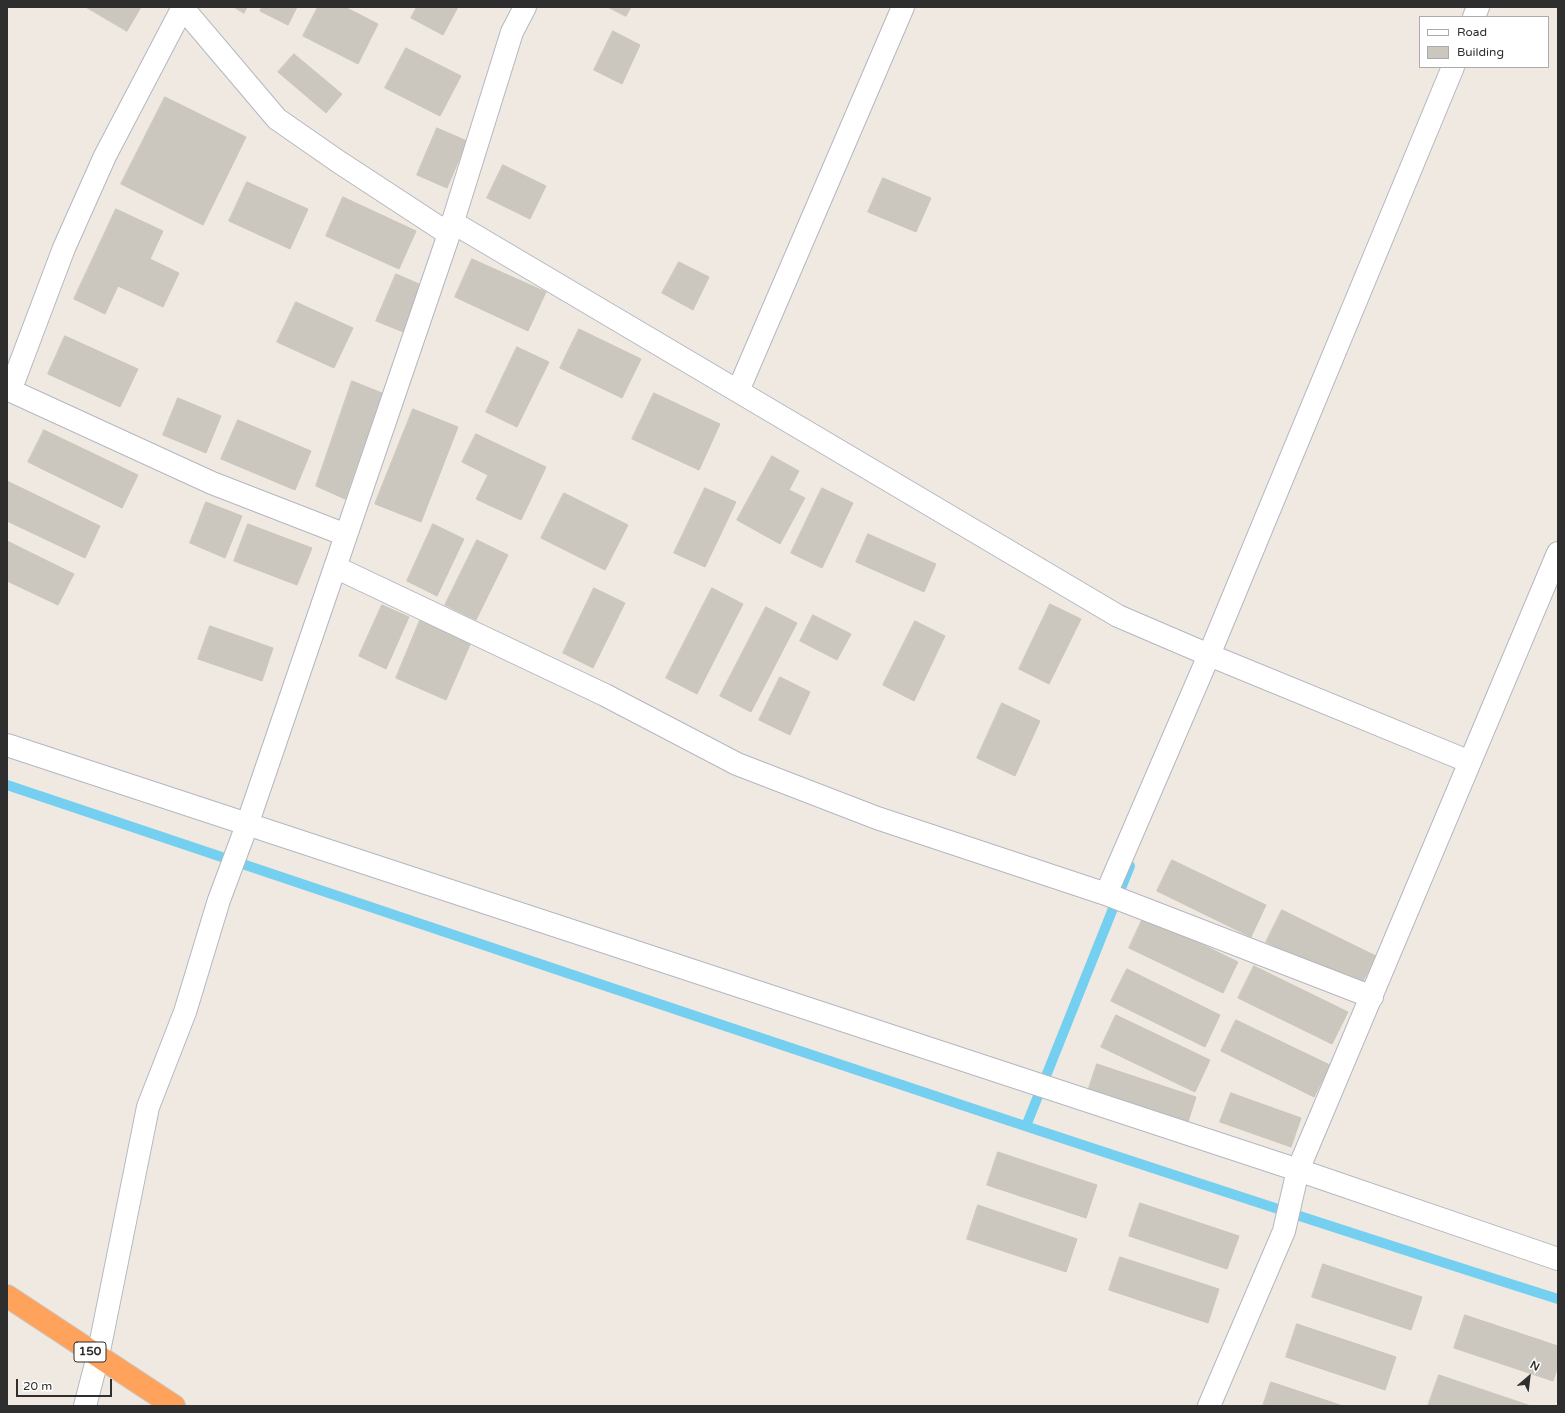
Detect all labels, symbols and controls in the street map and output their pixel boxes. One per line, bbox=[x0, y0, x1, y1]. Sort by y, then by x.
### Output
legend bbox=[1419, 16, 1549, 68]
text: Road bbox=[1457, 25, 1487, 39]
text: Building bbox=[1457, 45, 1504, 59]
road number: 150 bbox=[74, 1342, 106, 1362]
north arrow bbox=[1509, 1357, 1549, 1397]
text: N bbox=[1528, 1358, 1542, 1374]
scale bar bbox=[18, 1371, 114, 1397]
text: 20 m bbox=[23, 1379, 52, 1393]

